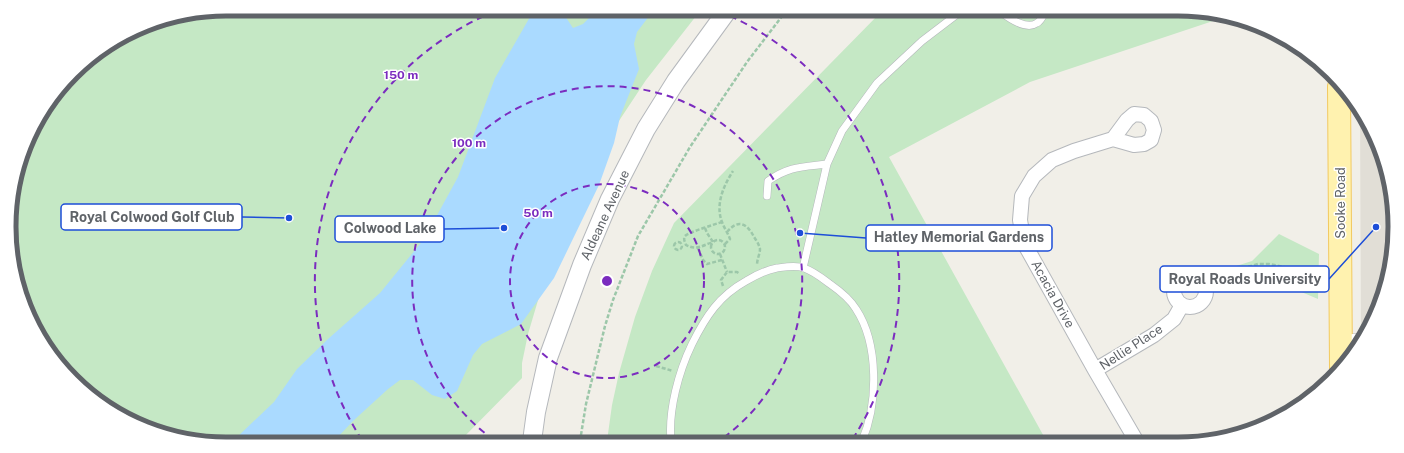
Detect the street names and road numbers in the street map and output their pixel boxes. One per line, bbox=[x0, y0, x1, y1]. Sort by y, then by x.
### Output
street label: Sooke Road bbox=[1333, 167, 1348, 239]
street label: Aldeane Avenue bbox=[578, 168, 632, 262]
street label: Acacia Drive bbox=[1028, 258, 1078, 330]
street label: Nellie Place bbox=[1097, 321, 1165, 373]

